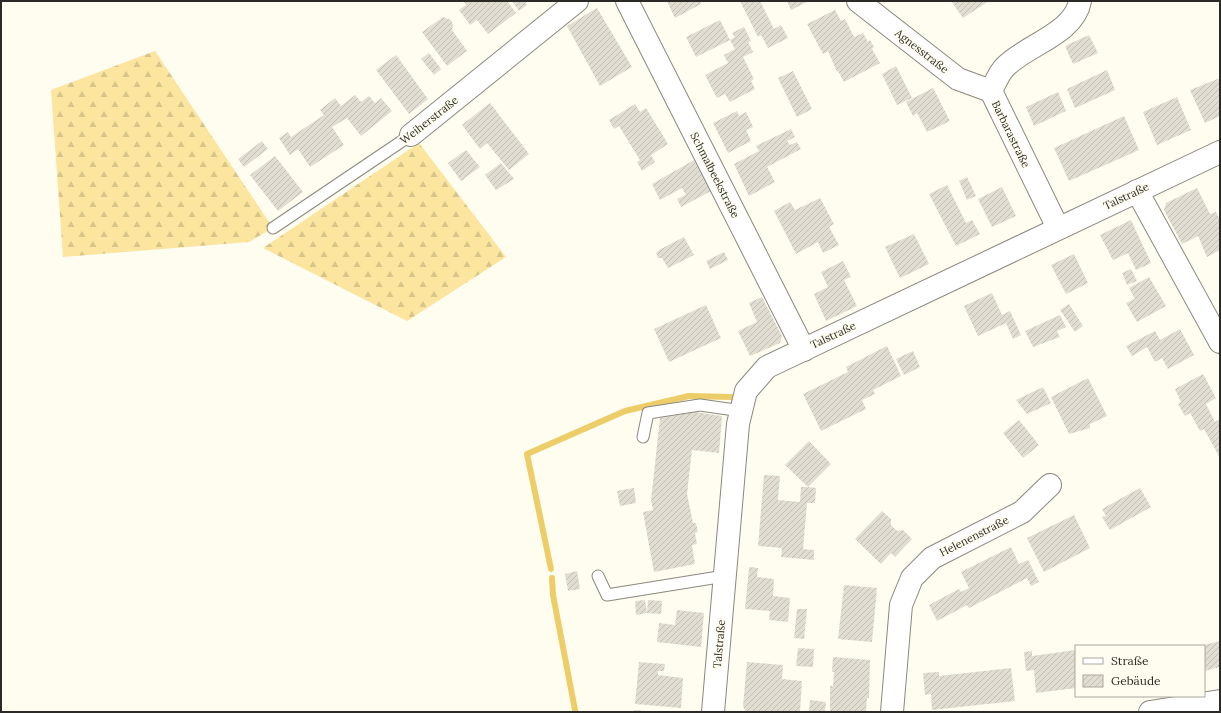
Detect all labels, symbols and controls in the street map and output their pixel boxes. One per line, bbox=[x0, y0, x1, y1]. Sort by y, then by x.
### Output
street label: Agnesstraße bbox=[892, 25, 951, 76]
street label: Weiherstraße bbox=[397, 93, 461, 147]
street label: Barbarastraße bbox=[989, 98, 1033, 170]
street label: Schmalbeekstraße bbox=[687, 130, 743, 220]
street label: Talstraße bbox=[1101, 179, 1151, 213]
street label: Talstraße bbox=[808, 318, 858, 352]
street label: Helenenstraße bbox=[937, 513, 1011, 559]
street label: Talstraße bbox=[710, 619, 728, 669]
legend bbox=[1075, 645, 1205, 697]
text: Straße bbox=[1111, 653, 1149, 668]
text: Gebäude bbox=[1111, 673, 1161, 688]

